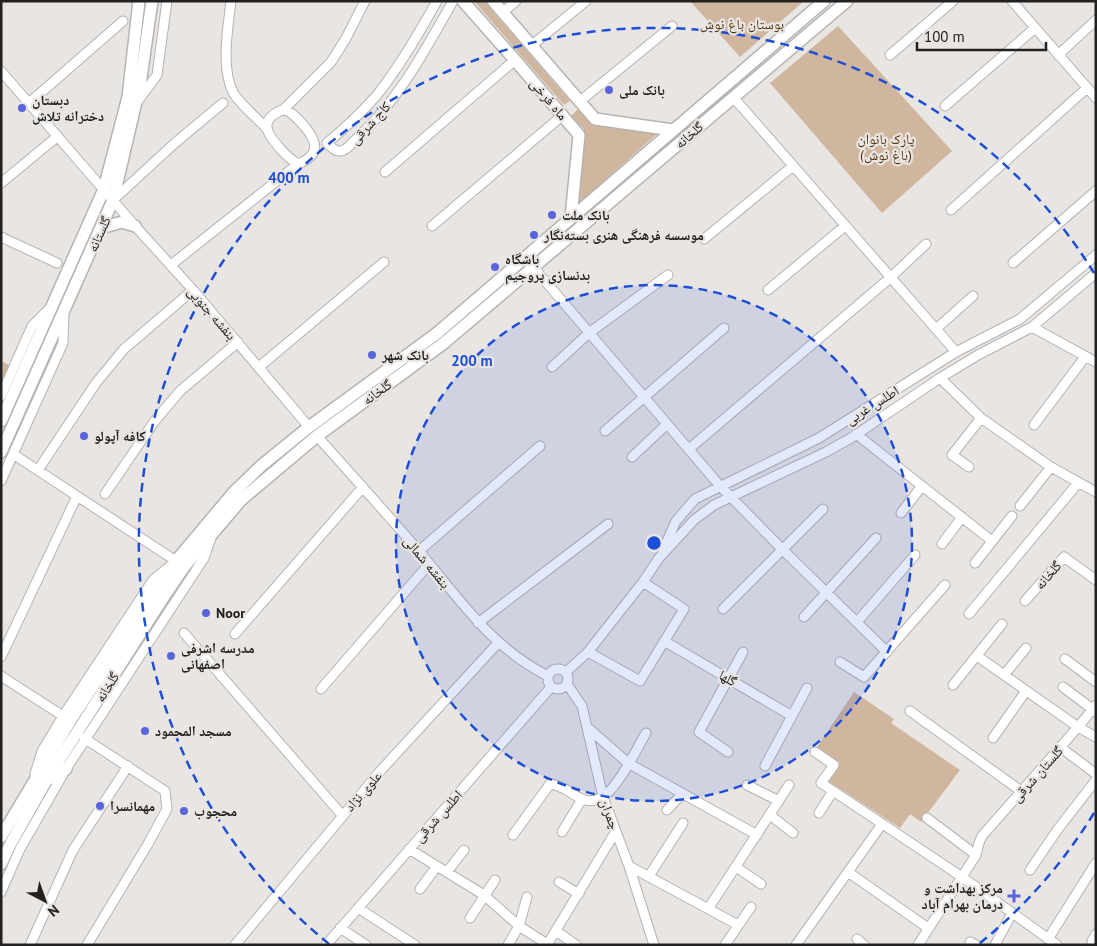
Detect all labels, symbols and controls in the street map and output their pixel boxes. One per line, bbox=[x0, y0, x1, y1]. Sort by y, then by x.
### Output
park label: بوستان باغ نوش bbox=[700, 15, 784, 34]
scale bar bbox=[917, 20, 1046, 52]
text: 100 m bbox=[924, 27, 965, 46]
street label: ماه فرخی bbox=[526, 74, 572, 124]
place label: بانک ملی bbox=[619, 81, 665, 99]
marker: بانک ملی bbox=[603, 84, 615, 96]
place label: دبستان دخترانه تلاش bbox=[32, 91, 104, 125]
street label: کاج شرقی bbox=[346, 98, 395, 149]
marker: دبستان دخترانه تلاش bbox=[16, 102, 28, 114]
street label: گلخانه bbox=[671, 117, 707, 152]
park label: پارک بانوان (باغ نوش) bbox=[858, 130, 915, 165]
text: 400 m bbox=[268, 168, 310, 187]
place label: بانک ملت bbox=[562, 206, 610, 224]
marker: بانک ملت bbox=[546, 209, 558, 221]
street label: گلستانه bbox=[83, 213, 115, 255]
place label: موسسه فرهنگی هنری بسته‌نگار bbox=[543, 226, 704, 244]
marker: موسسه فرهنگی هنری بسته‌نگار bbox=[528, 229, 540, 241]
place label: باشگاه بدنسازی پروجیم bbox=[505, 250, 590, 285]
marker: باشگاه بدنسازی پروجیم bbox=[489, 261, 501, 273]
street label: بنفشه جنوبی bbox=[184, 282, 240, 344]
place label: بانک شهر bbox=[381, 346, 429, 364]
marker: بانک شهر bbox=[366, 349, 378, 361]
text: 200 m bbox=[451, 351, 493, 370]
street label: گلخانه bbox=[359, 375, 395, 409]
street label: اطلس غربی bbox=[842, 381, 902, 429]
place label: کافه آپولو bbox=[94, 427, 146, 445]
marker: کافه آپولو bbox=[78, 430, 90, 442]
street label: بنفشه شمالی bbox=[400, 532, 455, 592]
centre of rings bbox=[645, 534, 663, 552]
street label: گلخانه bbox=[1031, 557, 1066, 593]
place label: Noor bbox=[216, 604, 245, 622]
marker: Noor bbox=[200, 607, 212, 619]
place label: مدرسه اشرفی اصفهانی bbox=[181, 639, 255, 673]
marker: مدرسه اشرفی اصفهانی bbox=[165, 650, 177, 662]
street label: گلها bbox=[716, 666, 741, 690]
street label: گلخانه bbox=[91, 668, 123, 705]
place label: مسجد المحمود bbox=[155, 722, 232, 740]
marker: مسجد المحمود bbox=[139, 725, 151, 737]
street label: گلستان شرقی bbox=[1007, 742, 1067, 806]
street label: علوی نژاد bbox=[340, 767, 386, 815]
street label: اطلس شرقی bbox=[410, 786, 466, 846]
street label: چمران bbox=[596, 796, 624, 832]
place label: مهمانسرا bbox=[110, 797, 155, 815]
marker: مهمانسرا bbox=[94, 800, 106, 812]
place label: محجوب bbox=[194, 802, 237, 820]
marker: محجوب bbox=[178, 805, 190, 817]
north arrow bbox=[20, 876, 70, 926]
place label: مرکز بهداشت و درمان بهرام آباد bbox=[922, 879, 1003, 914]
marker: مرکز بهداشت و درمان بهرام آباد bbox=[1007, 889, 1021, 903]
text: N bbox=[44, 901, 63, 921]

